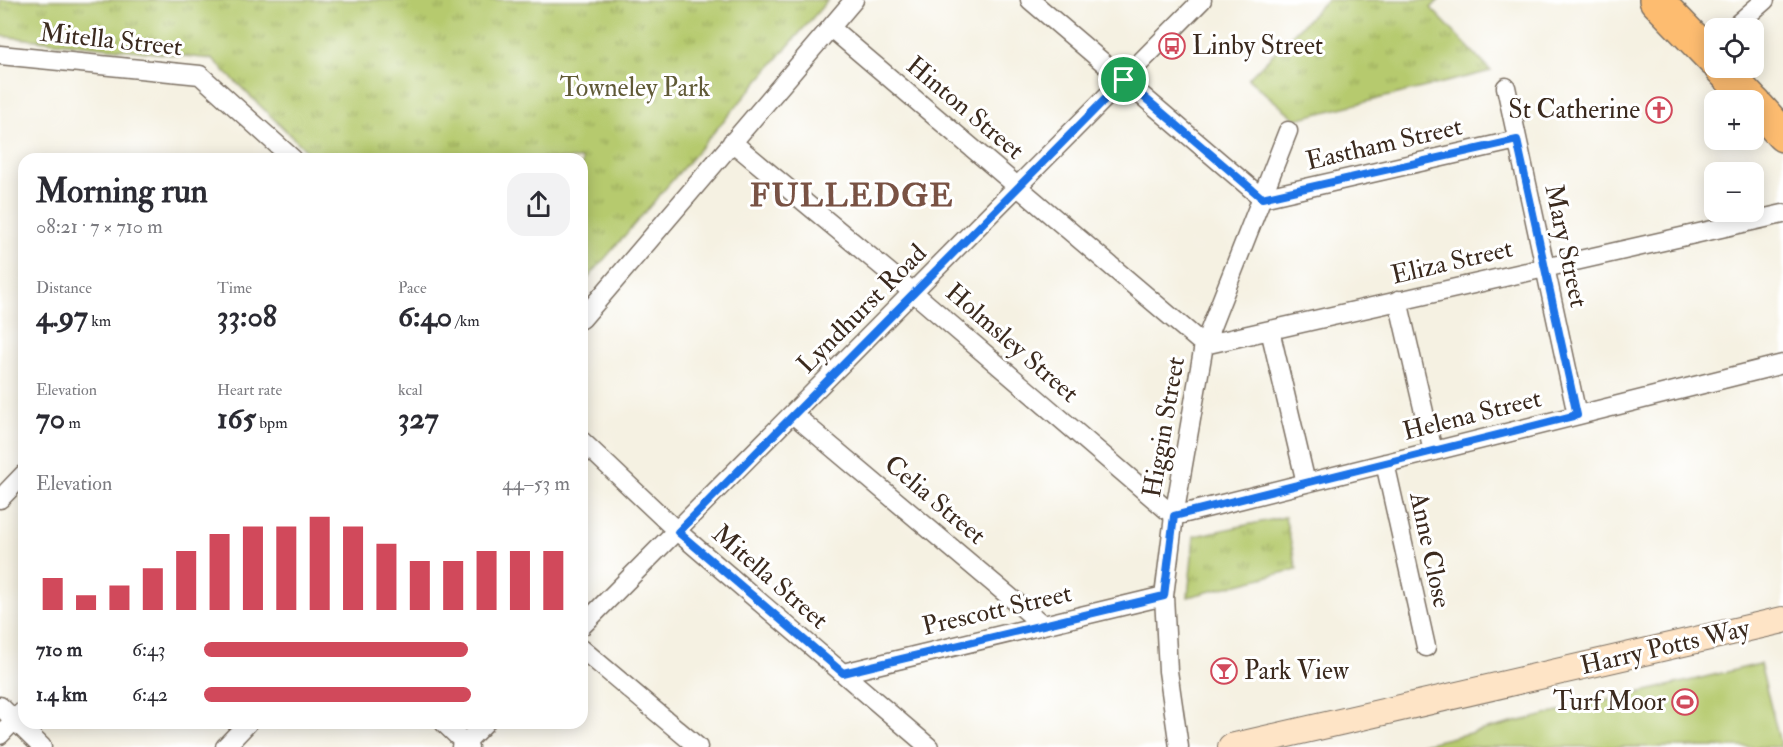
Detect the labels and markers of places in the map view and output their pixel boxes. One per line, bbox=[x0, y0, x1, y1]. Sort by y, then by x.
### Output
place label: Linby Street bbox=[1192, 30, 1323, 62]
bus stop icon: Linby Street bbox=[1157, 31, 1187, 61]
pin bbox=[1098, 54, 1149, 105]
place label: St Catherine bbox=[1508, 94, 1640, 126]
church icon: St Catherine bbox=[1644, 95, 1674, 125]
place label: Park View bbox=[1244, 655, 1350, 687]
bar icon: Park View bbox=[1209, 656, 1239, 686]
place label: Turf Moor bbox=[1553, 686, 1666, 718]
sports icon: Turf Moor bbox=[1670, 687, 1700, 717]

